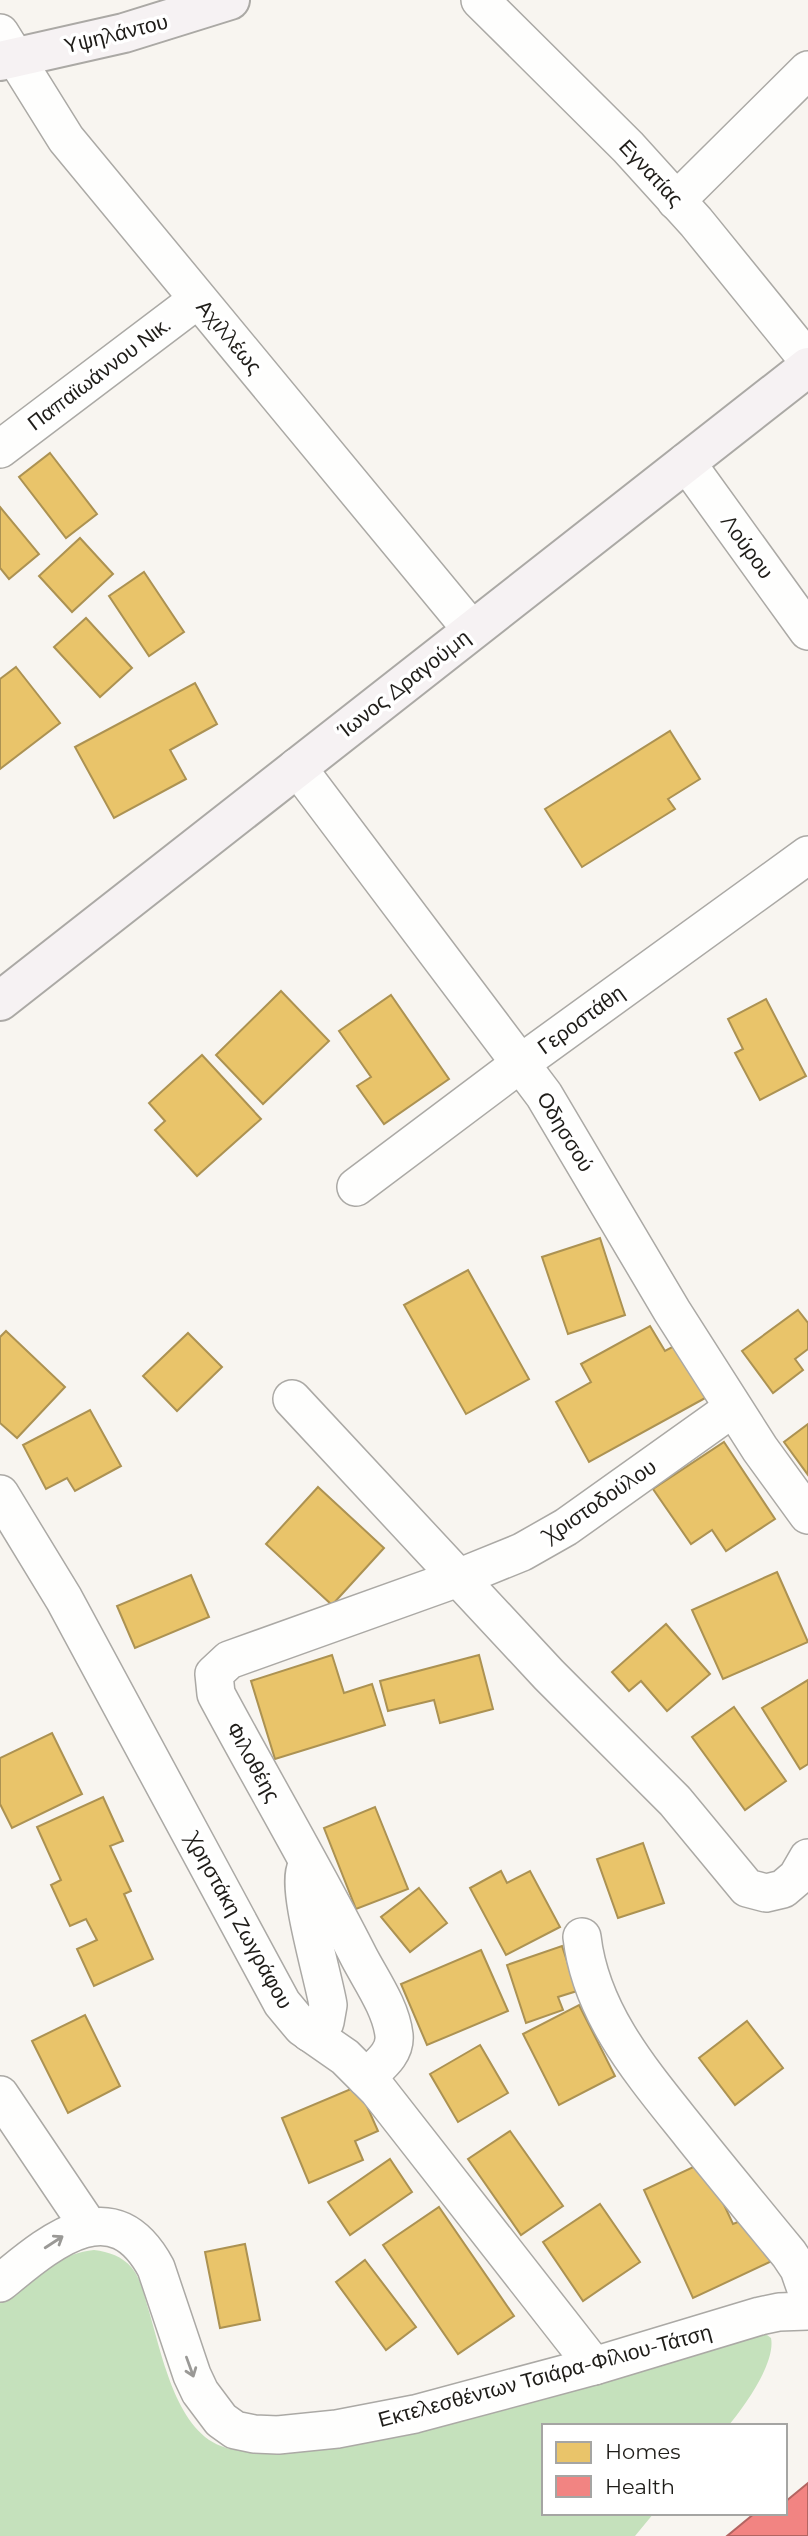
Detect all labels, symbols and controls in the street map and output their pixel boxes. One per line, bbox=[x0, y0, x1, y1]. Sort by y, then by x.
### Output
street label: Υψηλάντου bbox=[62, 9, 170, 58]
street label: Εγνατίας bbox=[614, 134, 689, 211]
street label: Αχιλλέως bbox=[191, 295, 267, 379]
street label: Παπαϊωάννου Νικ. bbox=[22, 312, 175, 435]
street label: Λούρου bbox=[716, 510, 779, 584]
street label: Ίωνος Δραγούμη bbox=[332, 624, 475, 744]
street label: Γεροστάθη bbox=[532, 980, 629, 1059]
street label: Οδησσού bbox=[532, 1087, 599, 1176]
street label: Χριστοδούλου bbox=[536, 1454, 661, 1549]
street label: Φιλοθέης bbox=[221, 1718, 286, 1806]
street label: Χρηστάκη Ζωγράφου bbox=[179, 1826, 298, 2013]
one-way arrow bbox=[44, 2234, 63, 2249]
street label: Εκτελεσθέντων Τσιάρα-Φίλιου-Τάτση bbox=[375, 2319, 714, 2432]
one-way arrow bbox=[185, 2356, 197, 2378]
legend bbox=[542, 2424, 787, 2515]
text: Homes bbox=[605, 2439, 680, 2464]
text: Health bbox=[605, 2474, 675, 2499]

